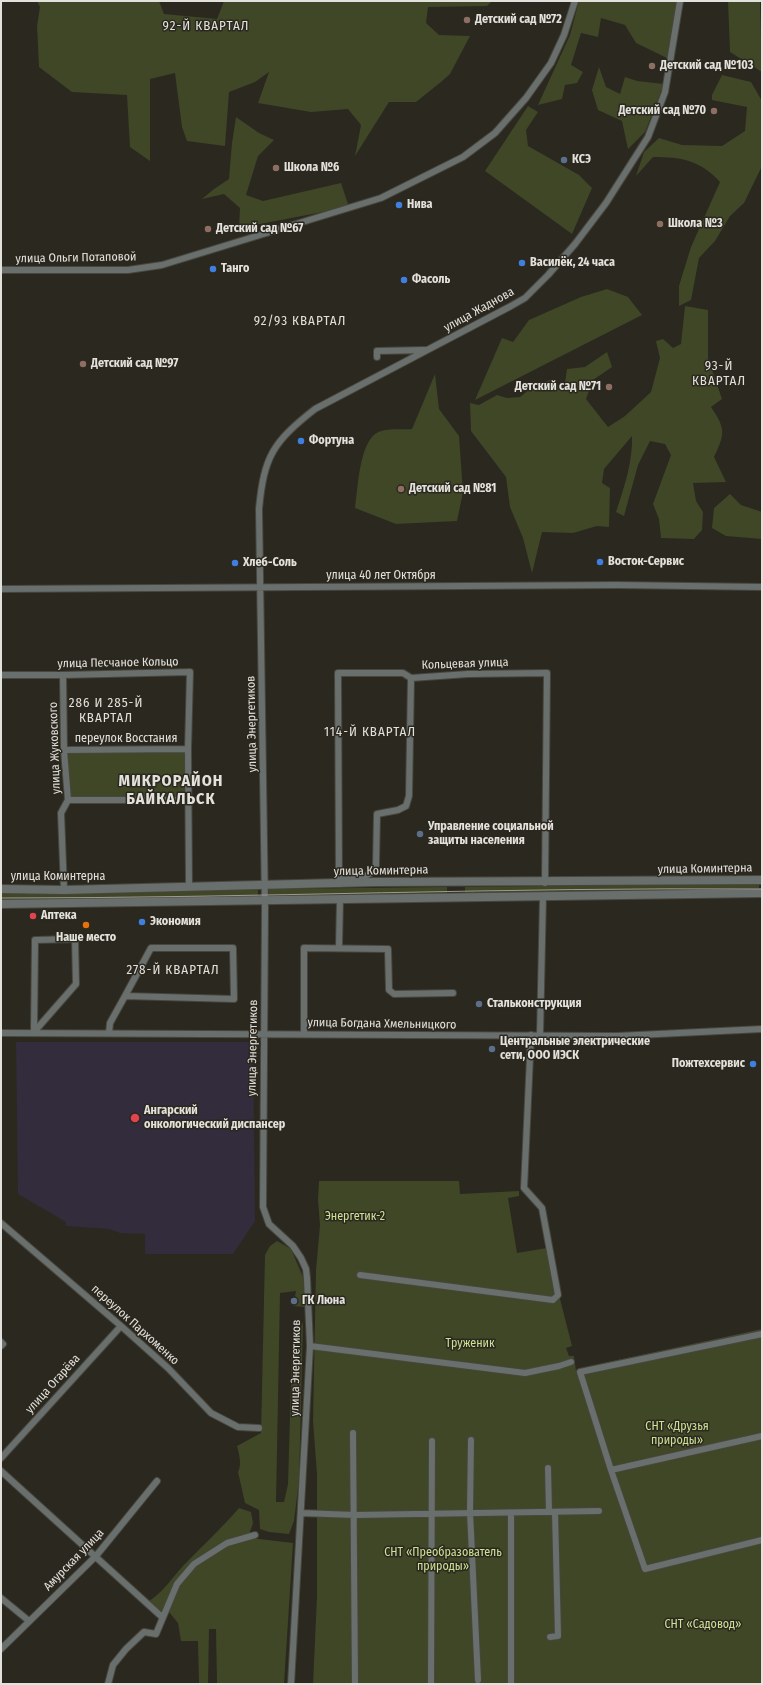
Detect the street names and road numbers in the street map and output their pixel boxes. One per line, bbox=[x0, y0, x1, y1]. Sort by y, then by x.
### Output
street label: улица Ольги Потаповой bbox=[15, 250, 137, 266]
street label: улица Жаднова bbox=[441, 285, 517, 335]
street label: улица 40 лет Октября bbox=[326, 569, 436, 583]
street label: улица Песчаное Кольцо bbox=[57, 655, 179, 671]
street label: Кольцевая улица bbox=[421, 655, 509, 673]
street label: улица Энергетиков bbox=[244, 676, 260, 772]
street label: улица Жуковского bbox=[46, 702, 64, 794]
street label: переулок Восстания bbox=[75, 732, 177, 746]
street label: улица Коминтерна bbox=[658, 861, 752, 877]
street label: улица Коминтерна bbox=[334, 863, 428, 879]
street label: улица Коминтерна bbox=[11, 870, 105, 884]
street label: улица Энергетиков bbox=[245, 1000, 261, 1096]
street label: улица Богдана Хмельницкого bbox=[307, 1016, 457, 1032]
street label: переулок Пархоменко bbox=[88, 1282, 182, 1368]
street label: улица Энергетиков bbox=[288, 1320, 304, 1416]
street label: улица Огарёва bbox=[23, 1351, 83, 1417]
street label: Амурская улица bbox=[41, 1526, 107, 1594]

